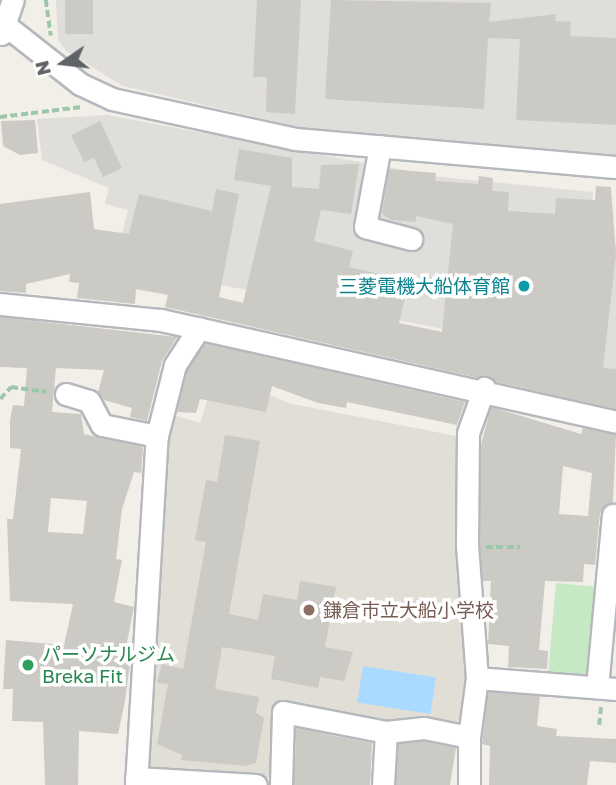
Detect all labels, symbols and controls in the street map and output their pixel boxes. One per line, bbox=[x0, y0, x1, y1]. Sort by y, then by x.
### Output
north arrow bbox=[28, 28, 98, 98]
text: N bbox=[29, 58, 55, 78]
place label: 三菱電機大船体育館 bbox=[339, 275, 510, 297]
marker: 三菱電機大船体育館 bbox=[516, 278, 532, 294]
place label: 鎌倉市立大船小学校 bbox=[323, 599, 494, 621]
marker: 鎌倉市立大船小学校 bbox=[301, 602, 317, 618]
place label: パーソナルジム Breka Fit bbox=[42, 643, 175, 687]
marker: パーソナルジム Breka Fit bbox=[20, 657, 36, 673]

